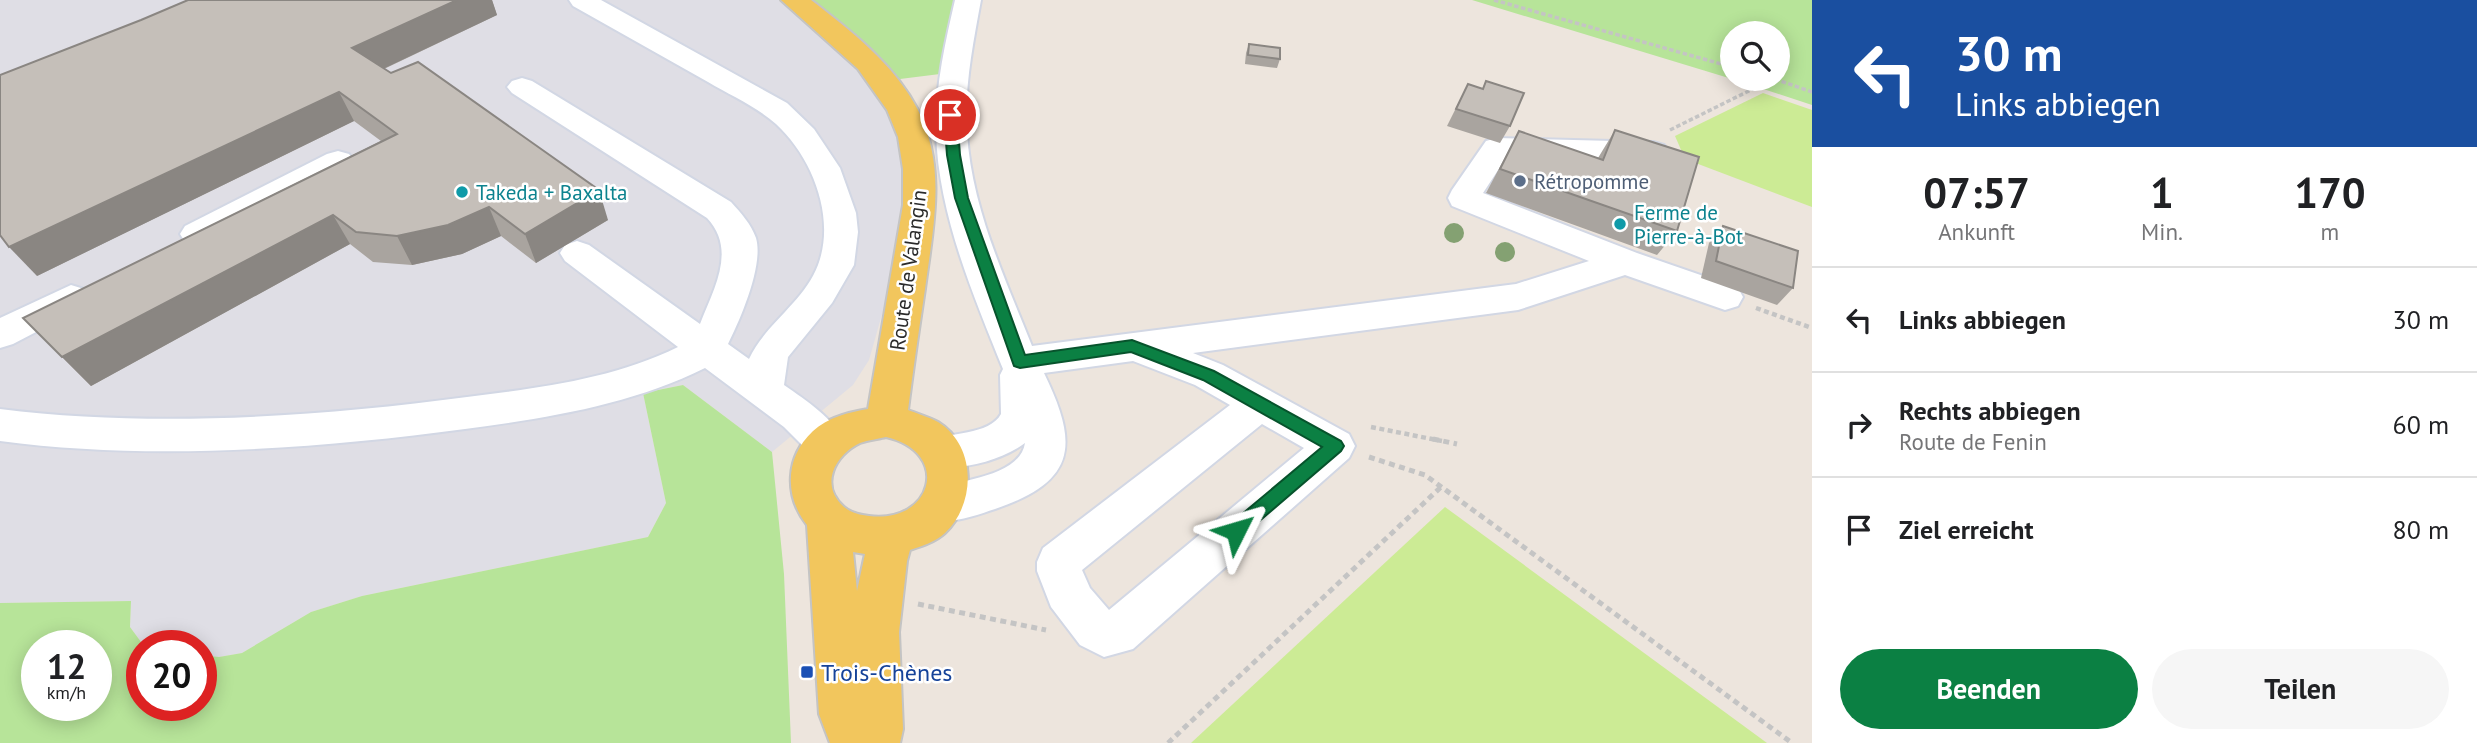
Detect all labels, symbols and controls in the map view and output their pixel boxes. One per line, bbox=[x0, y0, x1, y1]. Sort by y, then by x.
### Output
map controls bbox=[1720, 21, 1790, 91]
button: search bbox=[1720, 21, 1790, 91]
text: 30 m bbox=[1955, 21, 2062, 85]
icon: left bbox=[1840, 28, 1931, 119]
text: Links abbiegen bbox=[1955, 83, 2161, 125]
pin bbox=[920, 85, 980, 145]
icon: arrive bbox=[931, 96, 969, 134]
text: 07:57 bbox=[1923, 165, 2030, 220]
text: 1 bbox=[2150, 165, 2174, 220]
text: 170 bbox=[2294, 165, 2366, 220]
place label: Rétropomme bbox=[1534, 168, 1649, 195]
marker: Rétropomme bbox=[1512, 173, 1528, 189]
place label: Takeda + Baxalta bbox=[476, 179, 627, 206]
marker: Takeda + Baxalta bbox=[454, 184, 470, 200]
street label: Route de Valangin bbox=[883, 188, 933, 352]
place label: Ferme de Pierre-à-Bot bbox=[1634, 199, 1743, 250]
marker: Ferme de Pierre-à-Bot bbox=[1612, 216, 1628, 232]
text: Ankunft bbox=[1938, 217, 2015, 246]
text: Min. bbox=[2141, 217, 2183, 246]
text: m bbox=[2321, 217, 2339, 246]
icon: left bbox=[1840, 301, 1878, 339]
text: Links abbiegen bbox=[1899, 303, 2066, 336]
text: 30 m bbox=[2393, 303, 2449, 336]
text: Rechts abbiegen bbox=[1899, 394, 2081, 427]
icon: right bbox=[1840, 406, 1878, 444]
text: 60 m bbox=[2393, 408, 2449, 441]
text: Route de Fenin bbox=[1899, 427, 2047, 456]
position arrow bbox=[1199, 494, 1273, 568]
icon: arrive bbox=[1840, 511, 1878, 549]
text: Ziel erreicht bbox=[1899, 513, 2034, 546]
text: 80 m bbox=[2393, 513, 2449, 546]
speed limit sign: 20 bbox=[126, 630, 217, 721]
text: 12 bbox=[47, 643, 86, 689]
button: Beenden bbox=[1840, 649, 2138, 729]
button: Teilen bbox=[2152, 649, 2449, 729]
place label: Trois-Chènes bbox=[821, 657, 952, 688]
marker: Trois-Chènes bbox=[799, 664, 815, 680]
text: km/h bbox=[47, 681, 86, 704]

